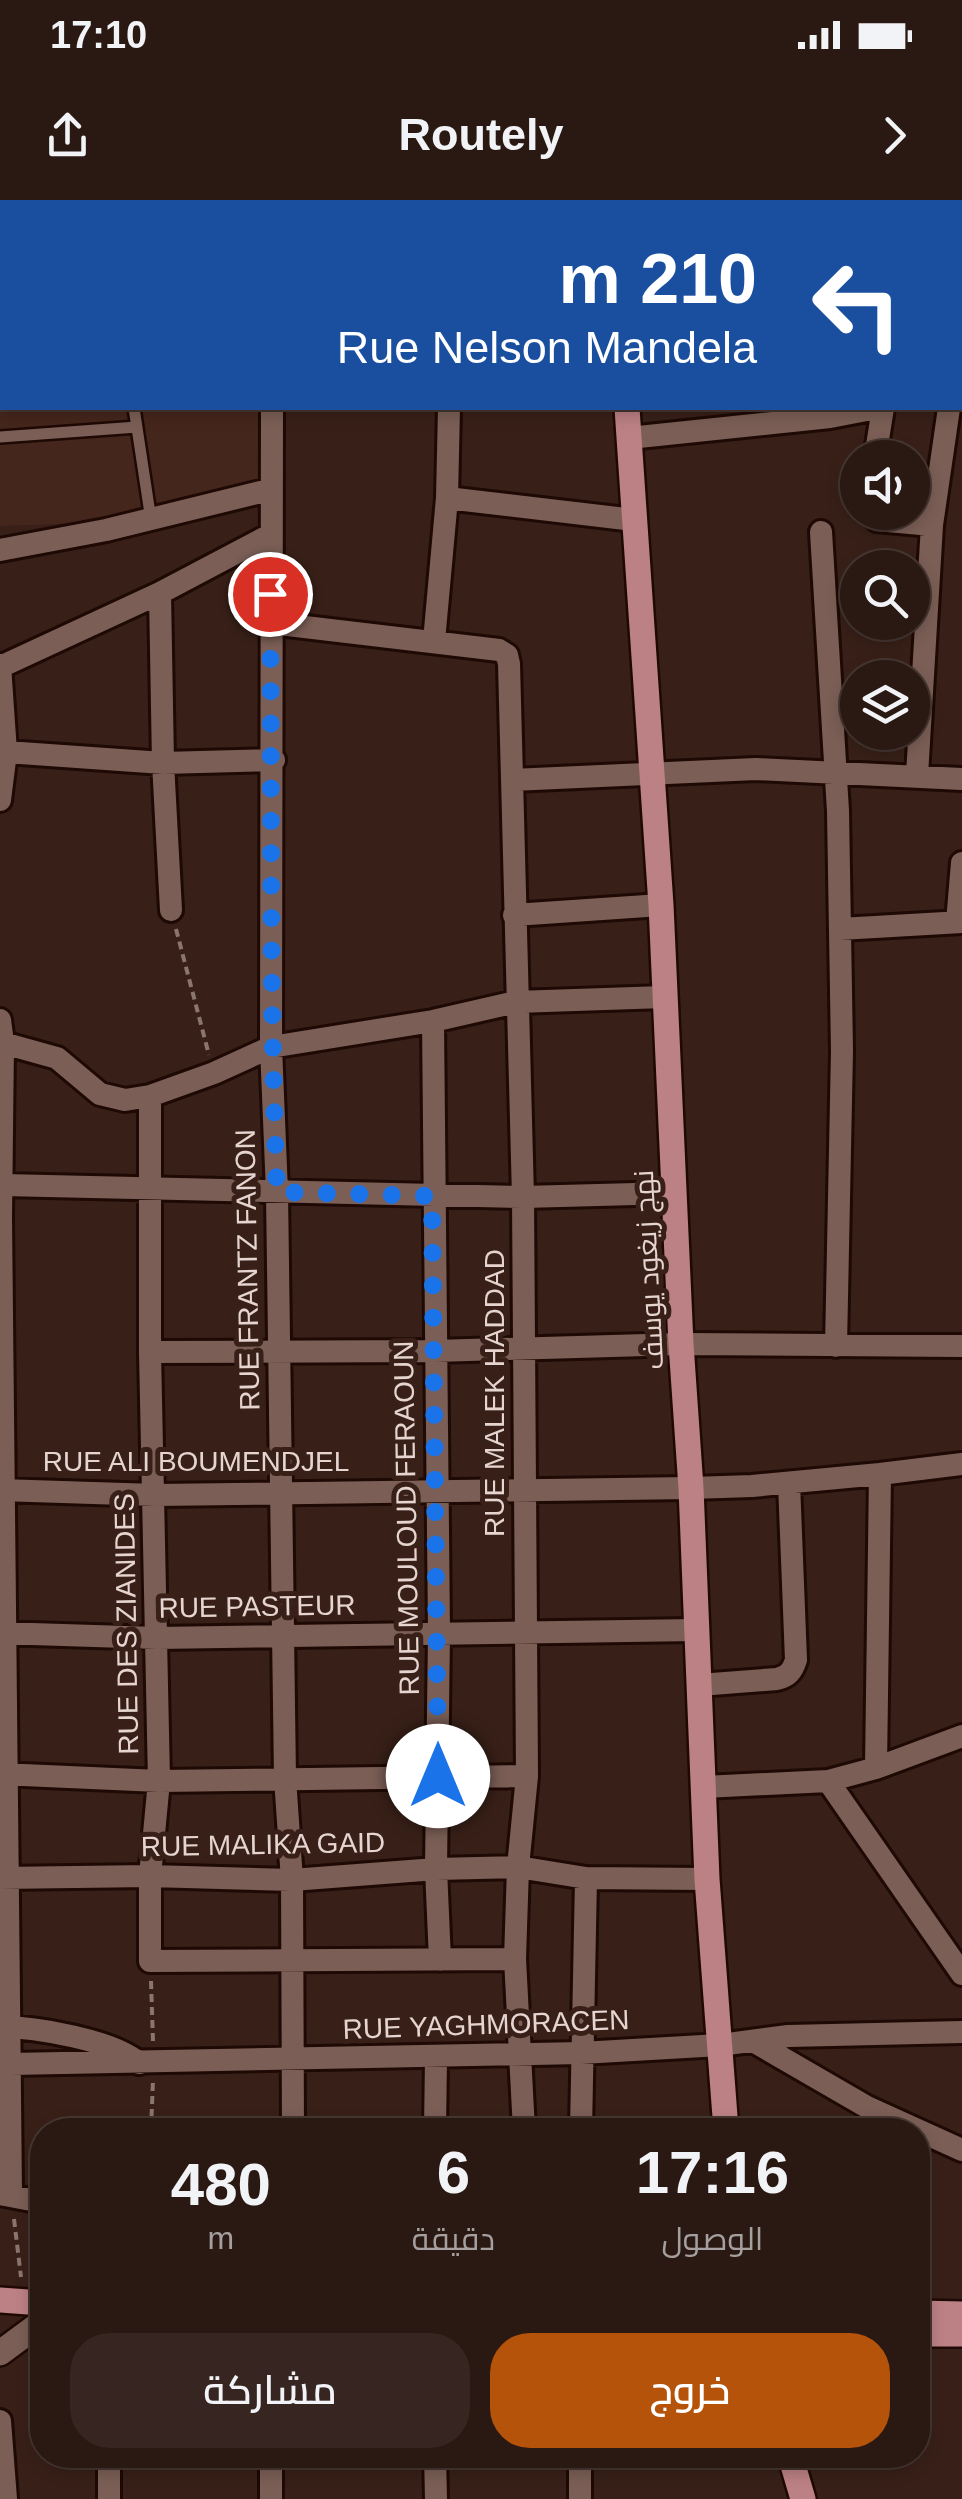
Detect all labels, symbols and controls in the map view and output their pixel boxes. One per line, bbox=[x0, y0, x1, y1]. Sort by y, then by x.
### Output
text: 17:10 bbox=[50, 14, 147, 56]
icon: share bbox=[40, 108, 95, 163]
icon: forward bbox=[867, 108, 922, 163]
text: Routely bbox=[399, 109, 564, 160]
text: 210 m bbox=[559, 240, 757, 318]
icon: left bbox=[792, 240, 922, 370]
text: Rue Nelson Mandela bbox=[337, 322, 757, 373]
map controls bbox=[840, 440, 930, 750]
button: sound bbox=[840, 440, 930, 530]
button: search bbox=[840, 550, 930, 640]
pin bbox=[228, 552, 313, 637]
icon: arrive bbox=[243, 567, 298, 622]
button: layers bbox=[840, 660, 930, 750]
street label: RUE FRANTZ FANON bbox=[230, 1129, 265, 1411]
street label: نهج زيغود يوسف bbox=[628, 1169, 672, 1371]
street label: RUE MALEK HADDAD bbox=[479, 1249, 510, 1537]
street label: RUE MOULOUD FERAOUN bbox=[388, 1340, 425, 1696]
street label: RUE ALI BOUMENDJEL bbox=[43, 1446, 349, 1477]
street label: RUE DES ZIANIDES bbox=[109, 1493, 144, 1755]
street label: RUE PASTEUR bbox=[158, 1589, 356, 1624]
position arrow bbox=[386, 1724, 490, 1828]
street label: RUE MALIKA GAID bbox=[141, 1827, 385, 1862]
street label: RUE YAGHMORACEN bbox=[342, 2004, 630, 2045]
text: 6 bbox=[437, 2139, 470, 2206]
text: 17:16 bbox=[636, 2139, 789, 2206]
text: 480 bbox=[171, 2151, 271, 2218]
text: m bbox=[208, 2220, 234, 2256]
text: دقيقة bbox=[412, 2221, 495, 2257]
text: الوصول bbox=[661, 2221, 763, 2257]
button: مشاركة bbox=[70, 2333, 470, 2448]
button: خروج bbox=[490, 2333, 890, 2448]

